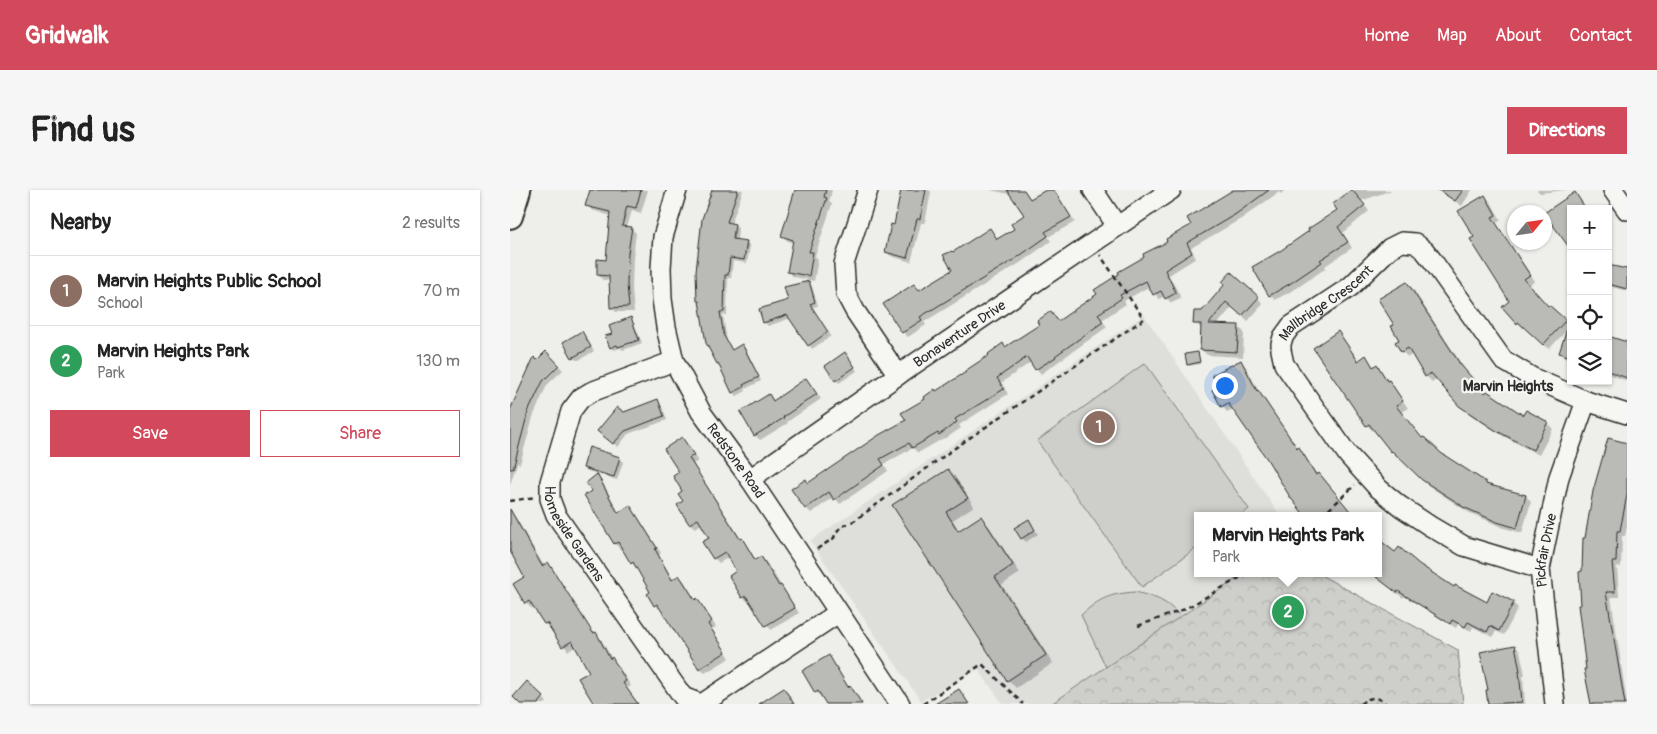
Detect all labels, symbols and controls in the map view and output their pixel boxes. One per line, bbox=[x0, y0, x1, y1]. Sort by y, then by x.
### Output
text: Gridwalk bbox=[25, 21, 109, 50]
text: Home bbox=[1364, 24, 1409, 47]
text: Map bbox=[1437, 24, 1467, 47]
text: About bbox=[1495, 24, 1541, 47]
text: Contact bbox=[1569, 24, 1632, 47]
button: Directions bbox=[1507, 107, 1627, 154]
text: Find us bbox=[30, 108, 135, 152]
north arrow bbox=[1507, 205, 1552, 250]
map controls bbox=[1567, 205, 1612, 385]
button: + bbox=[1567, 205, 1612, 250]
text: Nearby bbox=[50, 209, 111, 236]
text: 2 results bbox=[402, 213, 460, 233]
button: − bbox=[1567, 250, 1612, 295]
street label: Mallbridge Crescent bbox=[1275, 261, 1377, 344]
text: Marvin Heights Public School bbox=[97, 269, 322, 293]
text: 1 bbox=[63, 281, 69, 301]
text: 70 m bbox=[423, 281, 460, 301]
text: School bbox=[97, 293, 143, 313]
button: locate bbox=[1567, 295, 1612, 340]
street label: Bonaventure Drive bbox=[910, 296, 1009, 371]
text: Marvin Heights Park bbox=[97, 339, 249, 363]
button: layers bbox=[1567, 340, 1612, 385]
text: 2 bbox=[62, 351, 70, 371]
text: 130 m bbox=[416, 351, 460, 371]
text: Park bbox=[97, 363, 125, 383]
your location bbox=[1212, 373, 1238, 399]
district label: Marvin Heights bbox=[1463, 377, 1554, 396]
pin: 1 bbox=[1083, 408, 1115, 446]
button: Save bbox=[50, 410, 250, 457]
button: Share bbox=[260, 410, 460, 457]
street label: Redstone Road bbox=[704, 420, 769, 501]
street label: Homeside Gardens bbox=[542, 486, 608, 585]
popup bbox=[1194, 512, 1382, 577]
street label: Pickfair Drive bbox=[1531, 512, 1560, 588]
text: Marvin Heights Park bbox=[1212, 523, 1364, 547]
text: Park bbox=[1212, 547, 1240, 567]
pin: 2 bbox=[1272, 593, 1304, 631]

